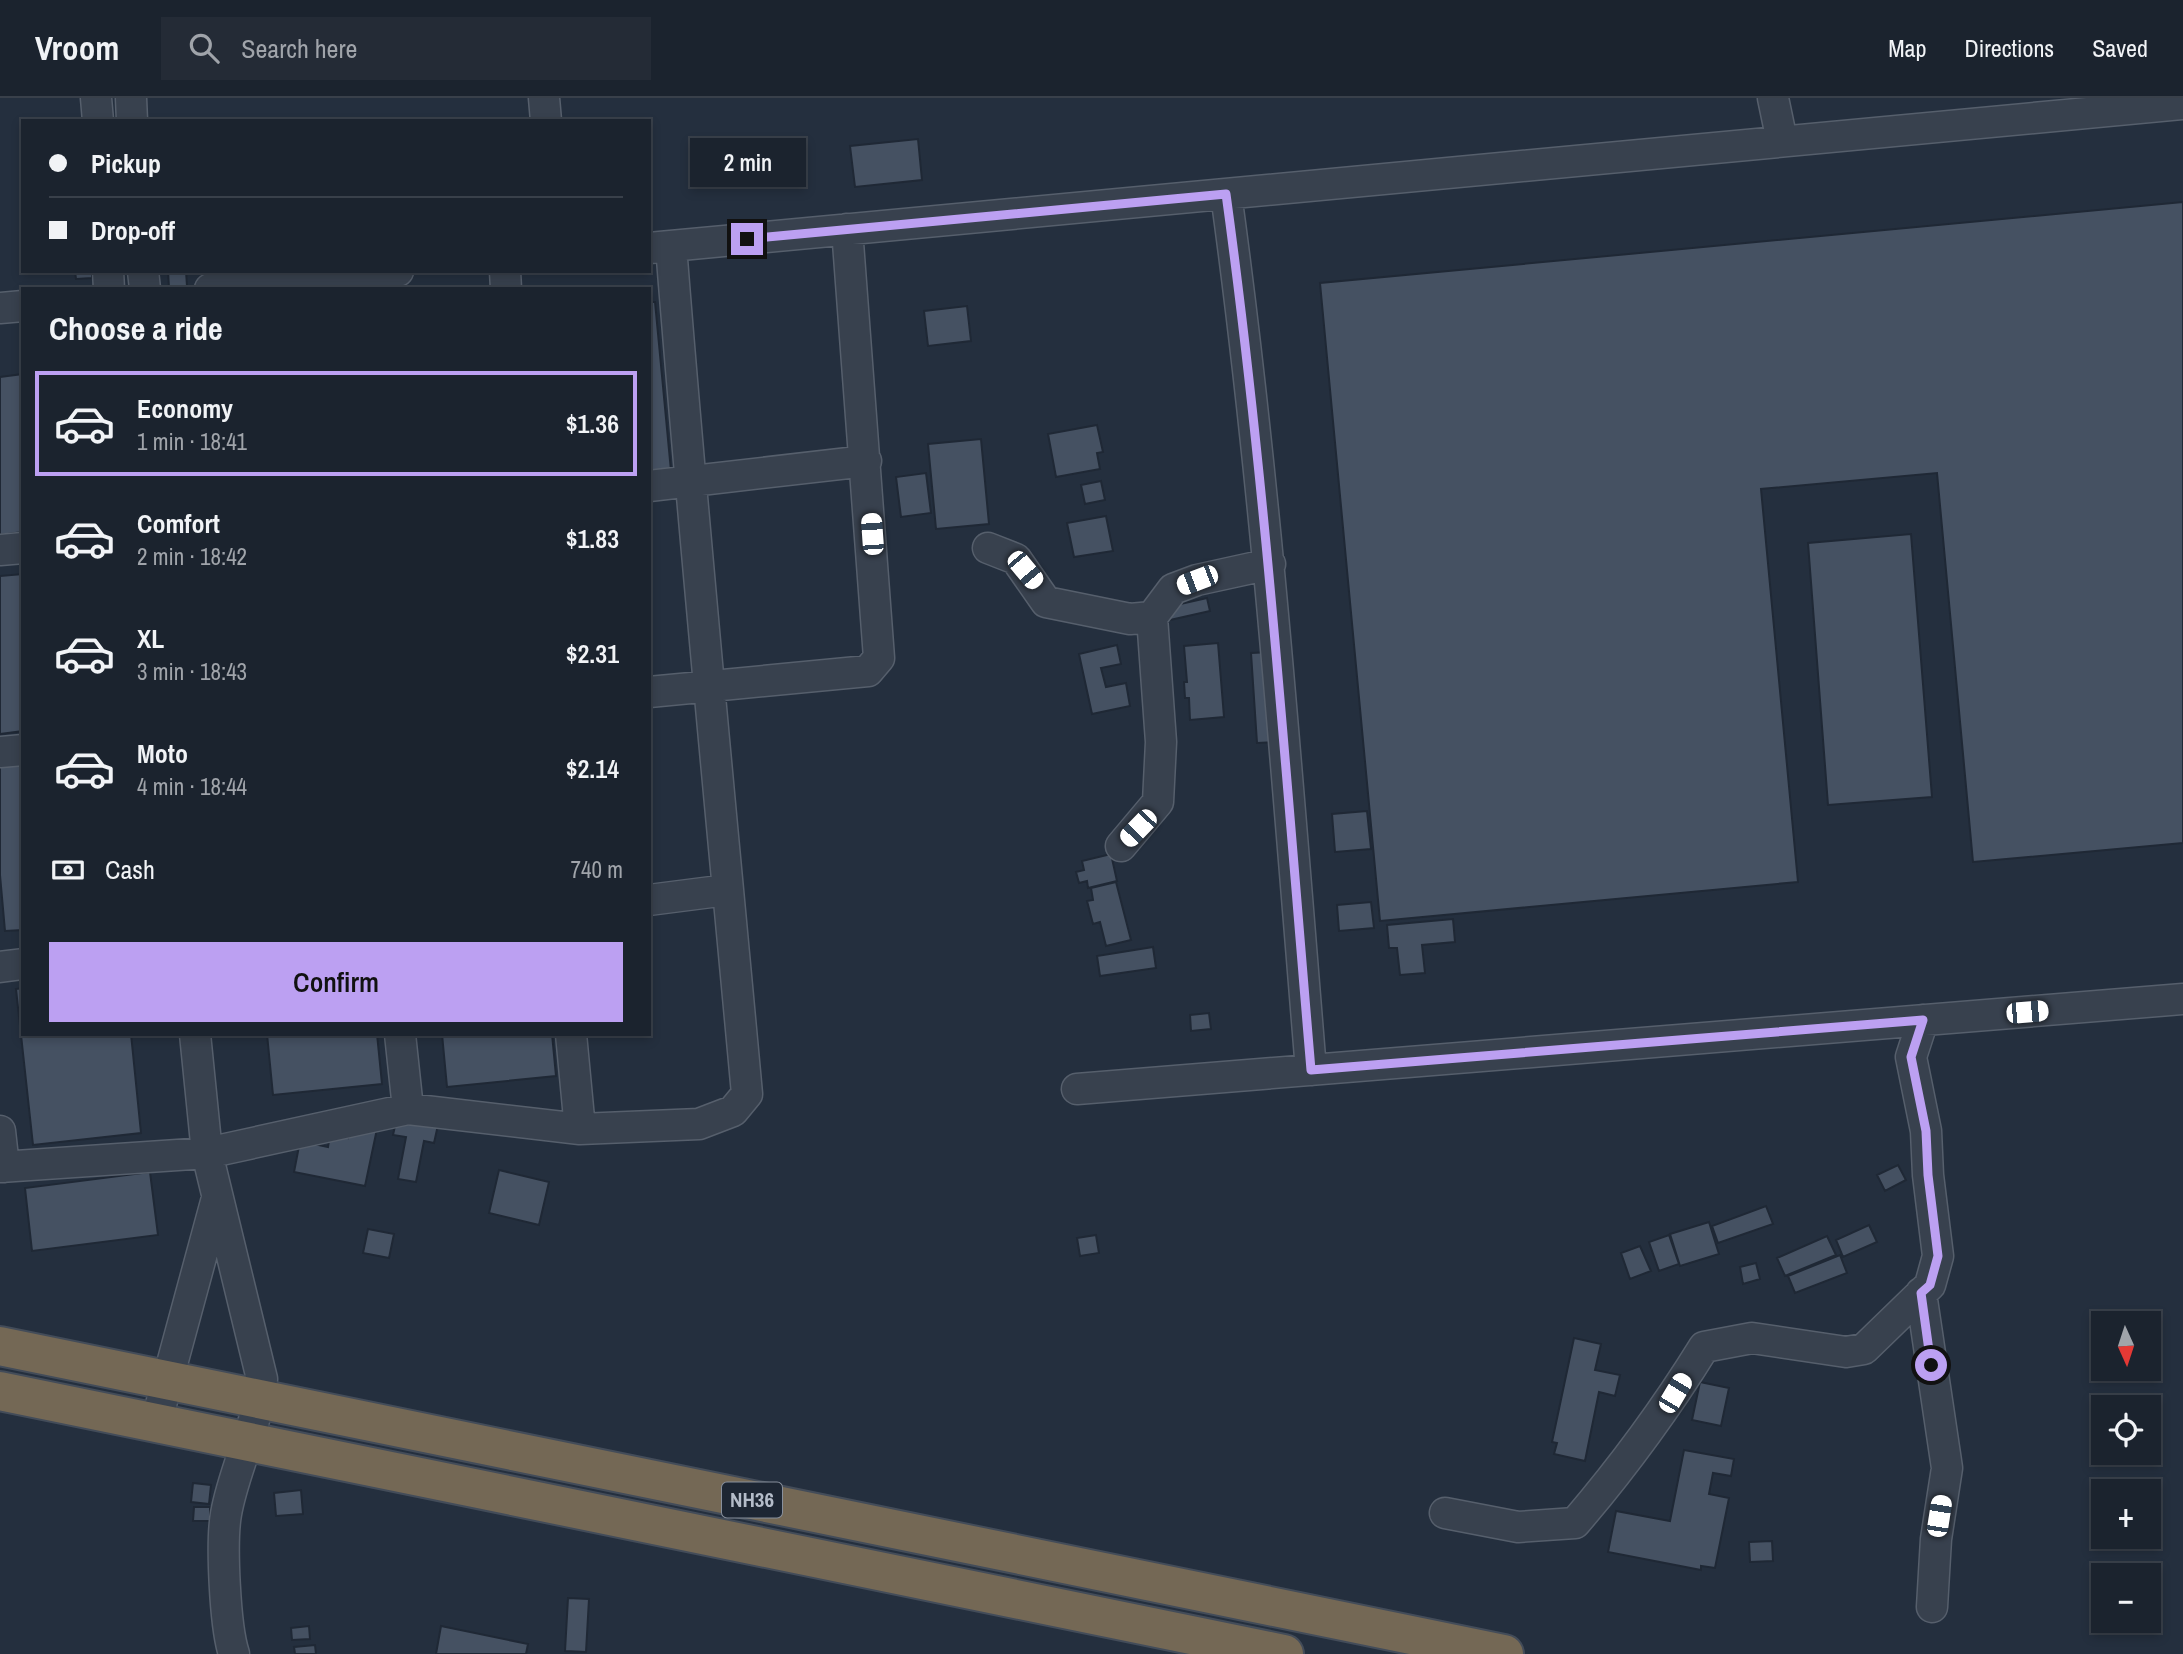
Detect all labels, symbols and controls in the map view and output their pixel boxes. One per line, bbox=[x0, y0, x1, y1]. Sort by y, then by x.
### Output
search box bbox=[161, 17, 651, 80]
text: Vroom bbox=[35, 26, 119, 70]
icon: search bbox=[185, 29, 223, 67]
text: Search here bbox=[241, 31, 357, 66]
text: Map bbox=[1888, 32, 1926, 64]
text: Directions bbox=[1964, 32, 2054, 64]
text: Saved bbox=[2092, 32, 2148, 64]
callout: 2 min bbox=[689, 138, 805, 186]
text: Pickup bbox=[91, 146, 161, 181]
text: 2 min bbox=[724, 147, 772, 178]
text: Drop-off bbox=[91, 213, 175, 248]
route end bbox=[731, 223, 763, 255]
text: Choose a ride bbox=[49, 307, 223, 350]
text: Economy bbox=[137, 391, 233, 426]
icon: car bbox=[53, 392, 116, 455]
text: $1.36 bbox=[566, 406, 619, 441]
text: 1 min · 18:41 bbox=[137, 426, 247, 457]
text: Comfort bbox=[137, 506, 220, 541]
icon: car bbox=[53, 507, 116, 570]
car bbox=[861, 512, 884, 556]
text: $1.83 bbox=[566, 521, 619, 556]
text: 2 min · 18:42 bbox=[137, 541, 247, 572]
car bbox=[1004, 547, 1047, 593]
car bbox=[1174, 563, 1221, 597]
text: XL bbox=[137, 621, 164, 656]
icon: car bbox=[53, 622, 116, 685]
text: $2.31 bbox=[566, 636, 619, 671]
text: 3 min · 18:43 bbox=[137, 656, 247, 687]
text: Moto bbox=[137, 736, 188, 771]
icon: car bbox=[53, 737, 116, 800]
text: $2.14 bbox=[566, 751, 619, 786]
text: 4 min · 18:44 bbox=[137, 771, 247, 802]
car bbox=[1116, 806, 1161, 850]
icon: cash bbox=[49, 851, 87, 889]
text: Cash bbox=[105, 852, 155, 887]
text: 740 m bbox=[571, 854, 623, 885]
button: Confirm bbox=[49, 942, 623, 1022]
car bbox=[2006, 1000, 2049, 1024]
north arrow bbox=[2091, 1311, 2161, 1381]
map controls bbox=[2091, 1311, 2161, 1633]
route start bbox=[1915, 1349, 1947, 1381]
car bbox=[1656, 1370, 1695, 1416]
button: locate bbox=[2091, 1395, 2161, 1465]
button: + bbox=[2091, 1479, 2161, 1549]
road number: NH36 bbox=[722, 1482, 782, 1518]
car bbox=[1926, 1494, 1953, 1538]
button: − bbox=[2091, 1563, 2161, 1633]

